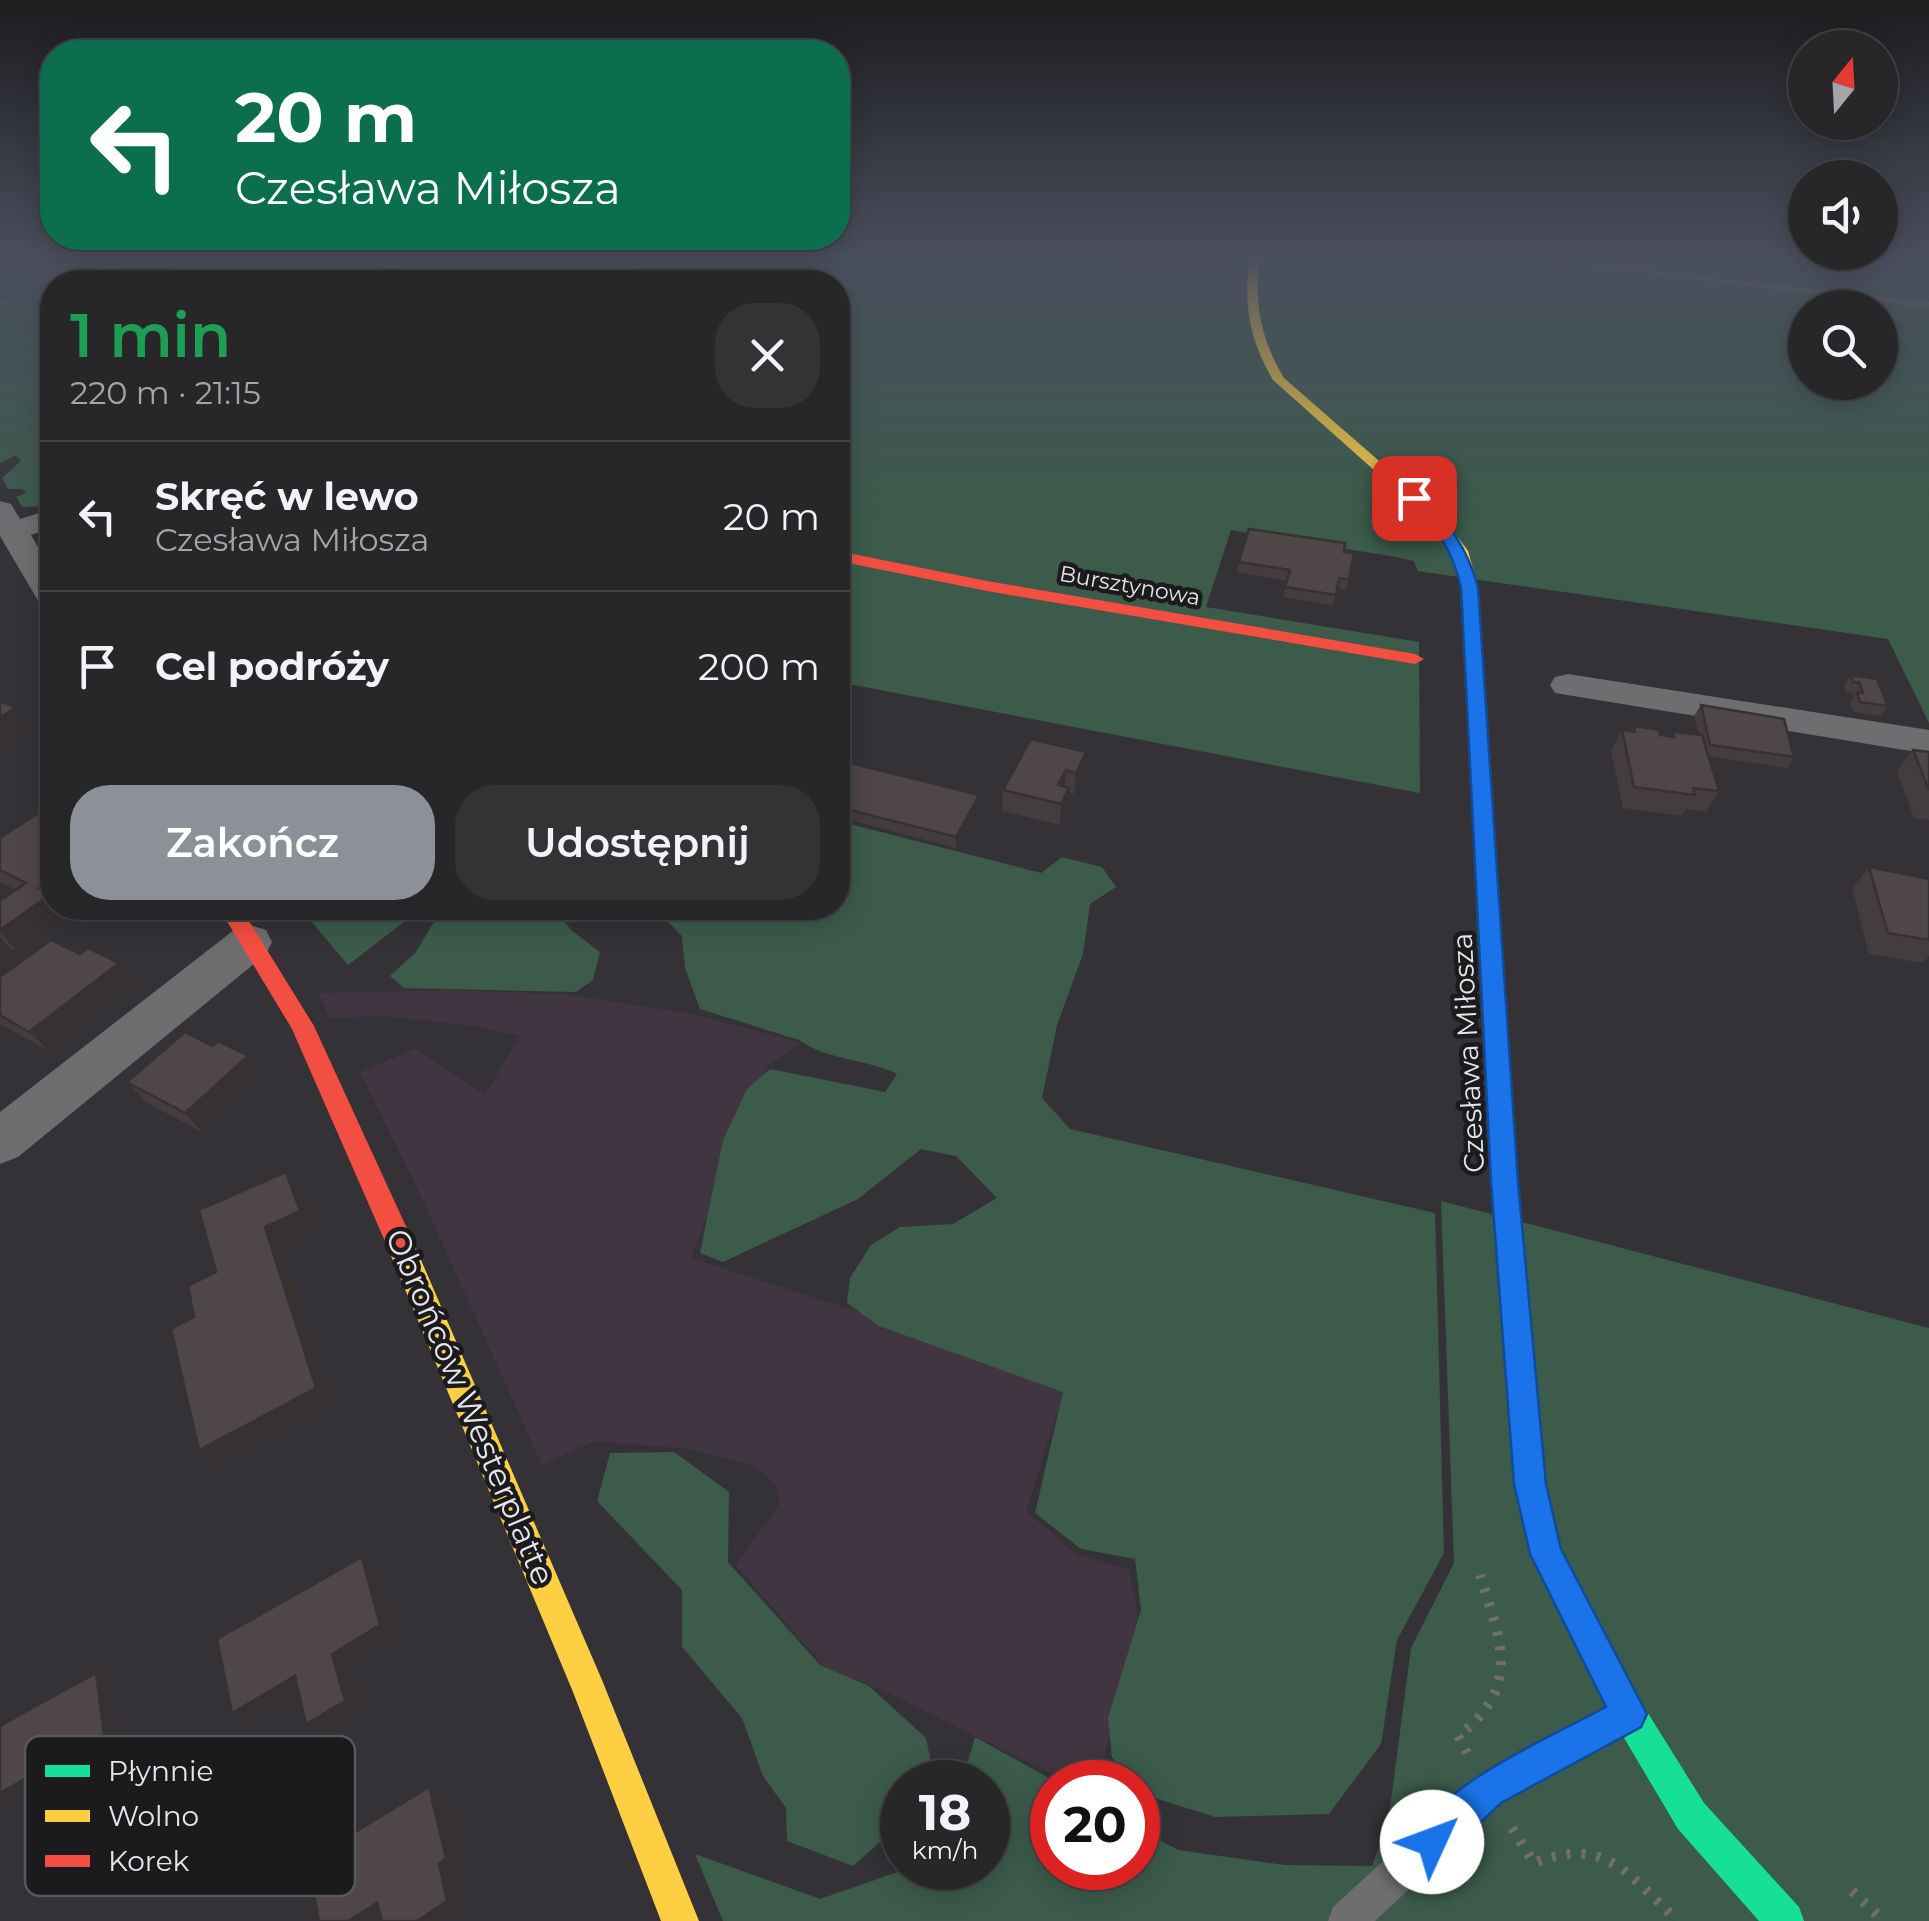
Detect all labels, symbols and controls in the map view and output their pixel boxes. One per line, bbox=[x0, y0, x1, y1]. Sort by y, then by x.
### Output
north arrow bbox=[1788, 30, 1898, 140]
map controls bbox=[1788, 30, 1898, 400]
text: 20 m bbox=[235, 74, 417, 160]
icon: left bbox=[70, 80, 200, 210]
text: Czesława Miłosza bbox=[235, 160, 621, 215]
button: sound bbox=[1788, 160, 1898, 270]
button: search bbox=[1788, 290, 1898, 400]
text: 1 min bbox=[70, 299, 231, 372]
button: close bbox=[715, 303, 820, 408]
text: 220 m · 21:15 bbox=[70, 373, 261, 412]
pin bbox=[1372, 456, 1457, 541]
icon: arrive bbox=[1387, 471, 1442, 526]
text: Skręć w lewo bbox=[155, 473, 419, 520]
icon: left bbox=[70, 489, 125, 544]
text: 20 m bbox=[723, 493, 820, 540]
text: Czesława Miłosza bbox=[155, 520, 429, 559]
street label: Bursztynowa bbox=[1057, 560, 1202, 611]
icon: arrive bbox=[70, 639, 125, 694]
text: Cel podróży bbox=[155, 643, 389, 690]
text: 200 m bbox=[698, 643, 820, 690]
button: Zakończ bbox=[70, 785, 435, 900]
button: Udostępnij bbox=[455, 785, 820, 900]
street label: Czesława Miłosza bbox=[1445, 932, 1491, 1174]
street label: Obrońców Westerplatte bbox=[378, 1223, 563, 1591]
legend bbox=[25, 1736, 355, 1896]
text: Płynnie bbox=[108, 1754, 213, 1788]
speed limit sign: 20 bbox=[1030, 1760, 1160, 1890]
text: 18 bbox=[919, 1782, 971, 1843]
position arrow bbox=[1380, 1790, 1484, 1894]
text: Wolno bbox=[108, 1799, 199, 1833]
text: km/h bbox=[912, 1835, 978, 1865]
text: Korek bbox=[108, 1844, 190, 1878]

